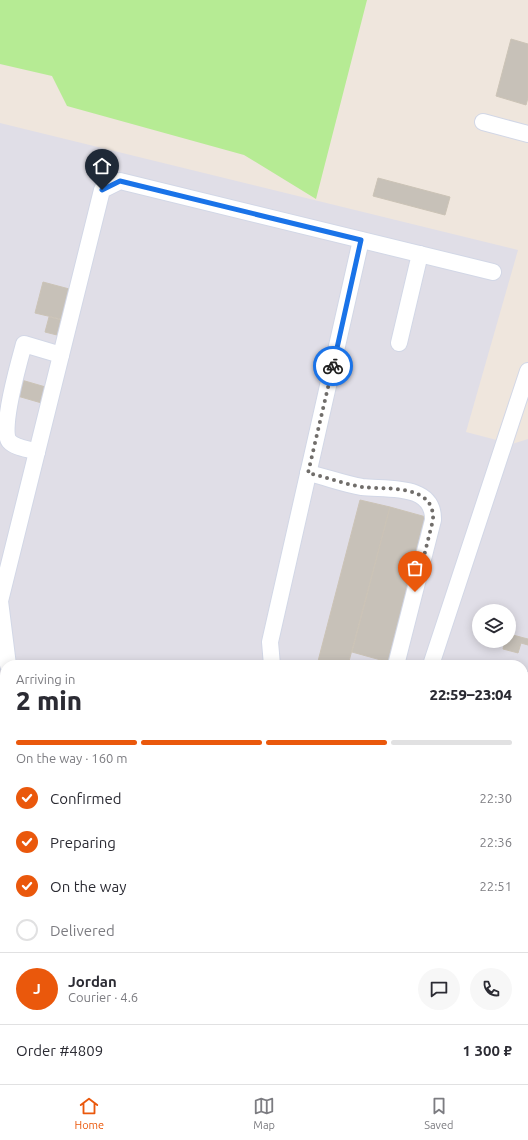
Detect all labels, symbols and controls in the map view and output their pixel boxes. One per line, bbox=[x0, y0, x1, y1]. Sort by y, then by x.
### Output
pin bbox=[85, 149, 119, 190]
icon: home bbox=[91, 155, 113, 177]
courier bbox=[313, 346, 353, 386]
icon: bike bbox=[322, 355, 344, 377]
pin bbox=[398, 551, 432, 592]
icon: bag bbox=[404, 557, 426, 579]
map controls bbox=[472, 604, 516, 648]
button: layers bbox=[472, 604, 516, 648]
text: Arriving in bbox=[16, 672, 75, 686]
text: 2 min bbox=[16, 686, 82, 715]
text: 22:59–23:04 bbox=[429, 686, 512, 703]
text: On the way · 160 m bbox=[16, 751, 128, 765]
icon: check bbox=[16, 787, 38, 809]
text: Confirmed bbox=[50, 790, 122, 807]
text: 22:30 bbox=[479, 791, 512, 805]
icon: check bbox=[16, 831, 38, 853]
text: Preparing bbox=[50, 834, 116, 851]
text: 22:36 bbox=[479, 835, 512, 849]
icon: check bbox=[16, 875, 38, 897]
text: On the way bbox=[50, 878, 126, 895]
text: 22:51 bbox=[479, 879, 512, 893]
text: Delivered bbox=[50, 922, 115, 939]
button: chat bbox=[418, 968, 460, 1010]
button: phone bbox=[470, 968, 512, 1010]
text: Jordan bbox=[68, 973, 117, 990]
text: J bbox=[33, 980, 41, 997]
text: Courier · 4.6 bbox=[68, 990, 138, 1004]
text: Order #4809 bbox=[16, 1042, 103, 1059]
text: 1 300 ₽ bbox=[463, 1042, 512, 1059]
tab: Home bbox=[75, 1095, 104, 1131]
tab: Map bbox=[253, 1095, 275, 1131]
tab: Saved bbox=[424, 1095, 453, 1131]

